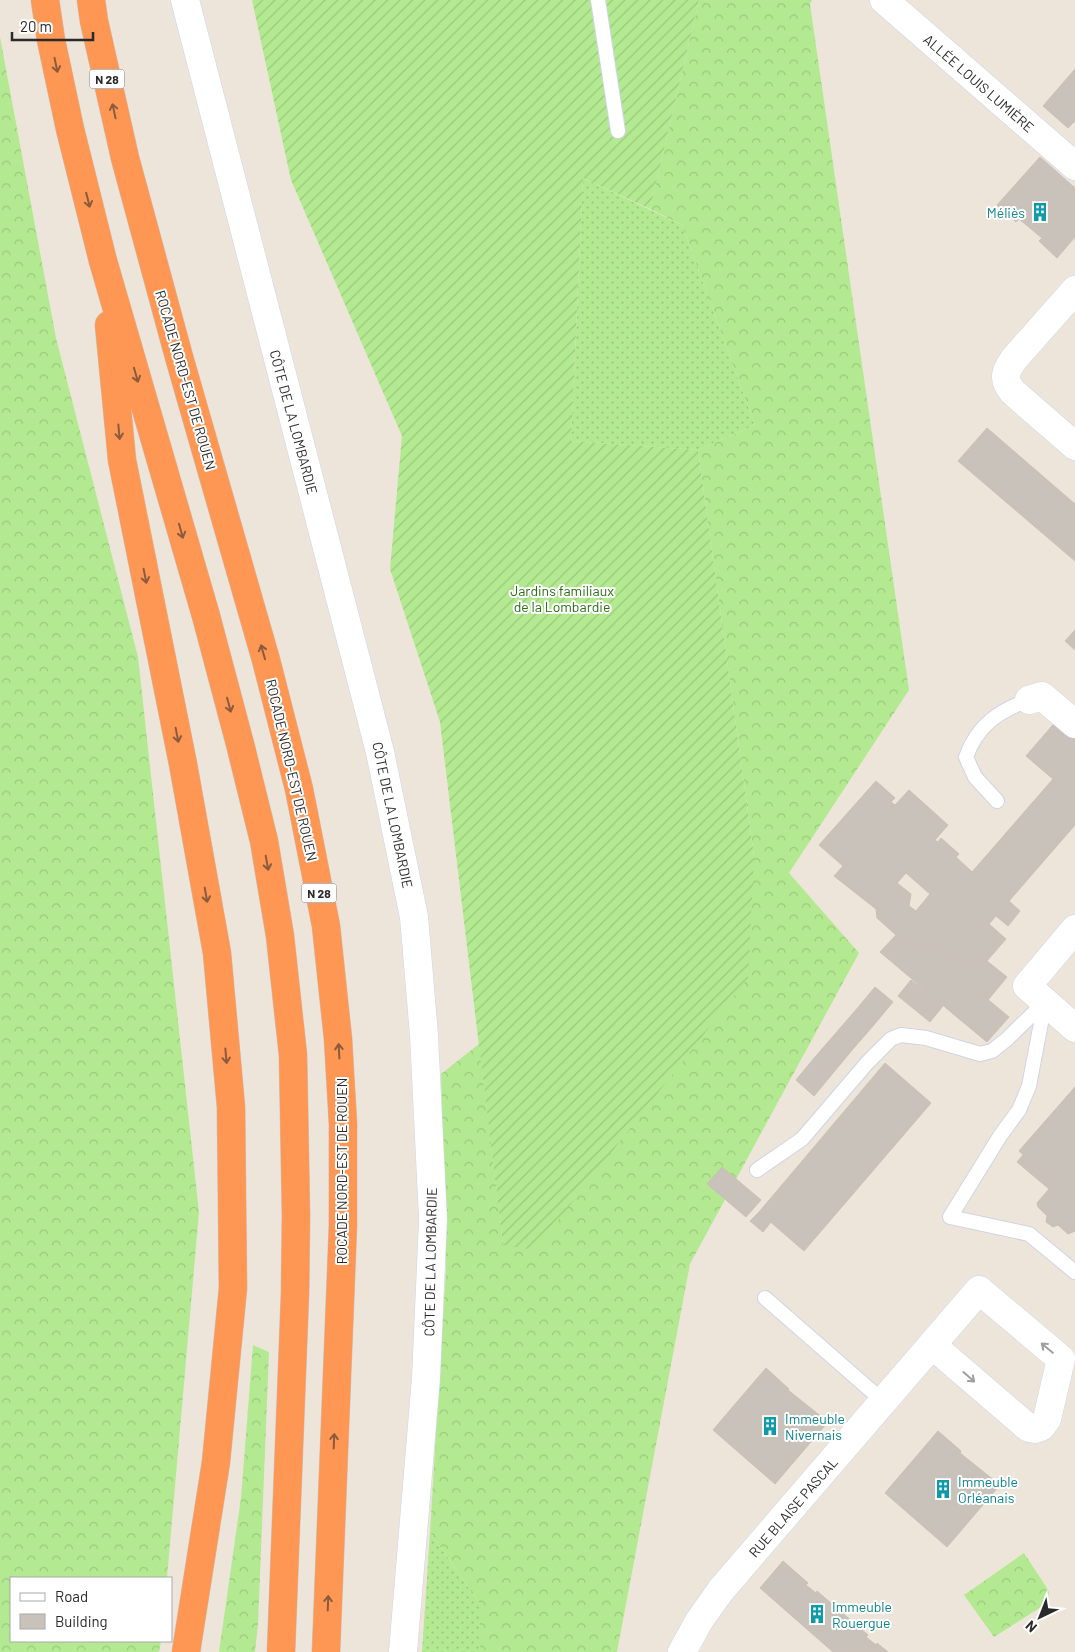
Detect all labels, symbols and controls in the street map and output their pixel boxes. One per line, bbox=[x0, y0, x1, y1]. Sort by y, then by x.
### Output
scale bar bbox=[12, 10, 94, 42]
text: 20 m bbox=[20, 17, 52, 35]
street label: ALLÉE LOUIS LUMIÈRE bbox=[920, 30, 1038, 136]
one-way arrow bbox=[52, 57, 62, 73]
road number: N 28 bbox=[90, 70, 124, 88]
one-way arrow bbox=[109, 103, 118, 119]
one-way arrow bbox=[84, 191, 93, 207]
building icon: Méliès bbox=[1029, 201, 1051, 223]
place label: Méliès bbox=[987, 204, 1025, 221]
street label: ROCADE NORD-EST DE ROUEN bbox=[152, 288, 220, 472]
street label: CÔTE DE LA LOMBARDIE bbox=[267, 348, 321, 496]
one-way arrow bbox=[132, 367, 142, 383]
one-way arrow bbox=[114, 423, 124, 439]
one-way arrow bbox=[177, 523, 187, 539]
one-way arrow bbox=[141, 568, 150, 584]
park label: Jardins familiaux de la Lombardie bbox=[510, 582, 614, 615]
one-way arrow bbox=[258, 644, 268, 660]
street label: ROCADE NORD-EST DE ROUEN bbox=[263, 677, 321, 863]
one-way arrow bbox=[225, 696, 235, 712]
one-way arrow bbox=[173, 727, 182, 743]
street label: CÔTE DE LA LOMBARDIE bbox=[369, 740, 417, 890]
one-way arrow bbox=[263, 854, 273, 870]
road number: N 28 bbox=[302, 884, 336, 902]
one-way arrow bbox=[202, 887, 212, 903]
one-way arrow bbox=[334, 1043, 343, 1059]
one-way arrow bbox=[222, 1048, 231, 1064]
street label: ROCADE NORD-EST DE ROUEN bbox=[333, 1078, 350, 1264]
street label: CÔTE DE LA LOMBARDIE bbox=[420, 1187, 440, 1337]
one-way arrow bbox=[1041, 1342, 1054, 1354]
one-way arrow bbox=[962, 1371, 975, 1382]
place label: Immeuble Nivernais bbox=[785, 1410, 845, 1443]
building icon: Immeuble Nivernais bbox=[759, 1415, 781, 1437]
one-way arrow bbox=[330, 1433, 339, 1449]
street label: RUE BLAISE PASCAL bbox=[745, 1454, 841, 1560]
place label: Immeuble Orléanais bbox=[958, 1473, 1018, 1506]
building icon: Immeuble Orléanais bbox=[932, 1478, 954, 1500]
legend bbox=[10, 1577, 172, 1642]
text: Road bbox=[55, 1587, 88, 1605]
north arrow bbox=[1015, 1592, 1065, 1642]
one-way arrow bbox=[323, 1596, 332, 1612]
place label: Immeuble Rouergue bbox=[832, 1598, 892, 1631]
building icon: Immeuble Rouergue bbox=[806, 1603, 828, 1625]
text: Building bbox=[55, 1612, 108, 1630]
text: N bbox=[1022, 1617, 1040, 1636]

